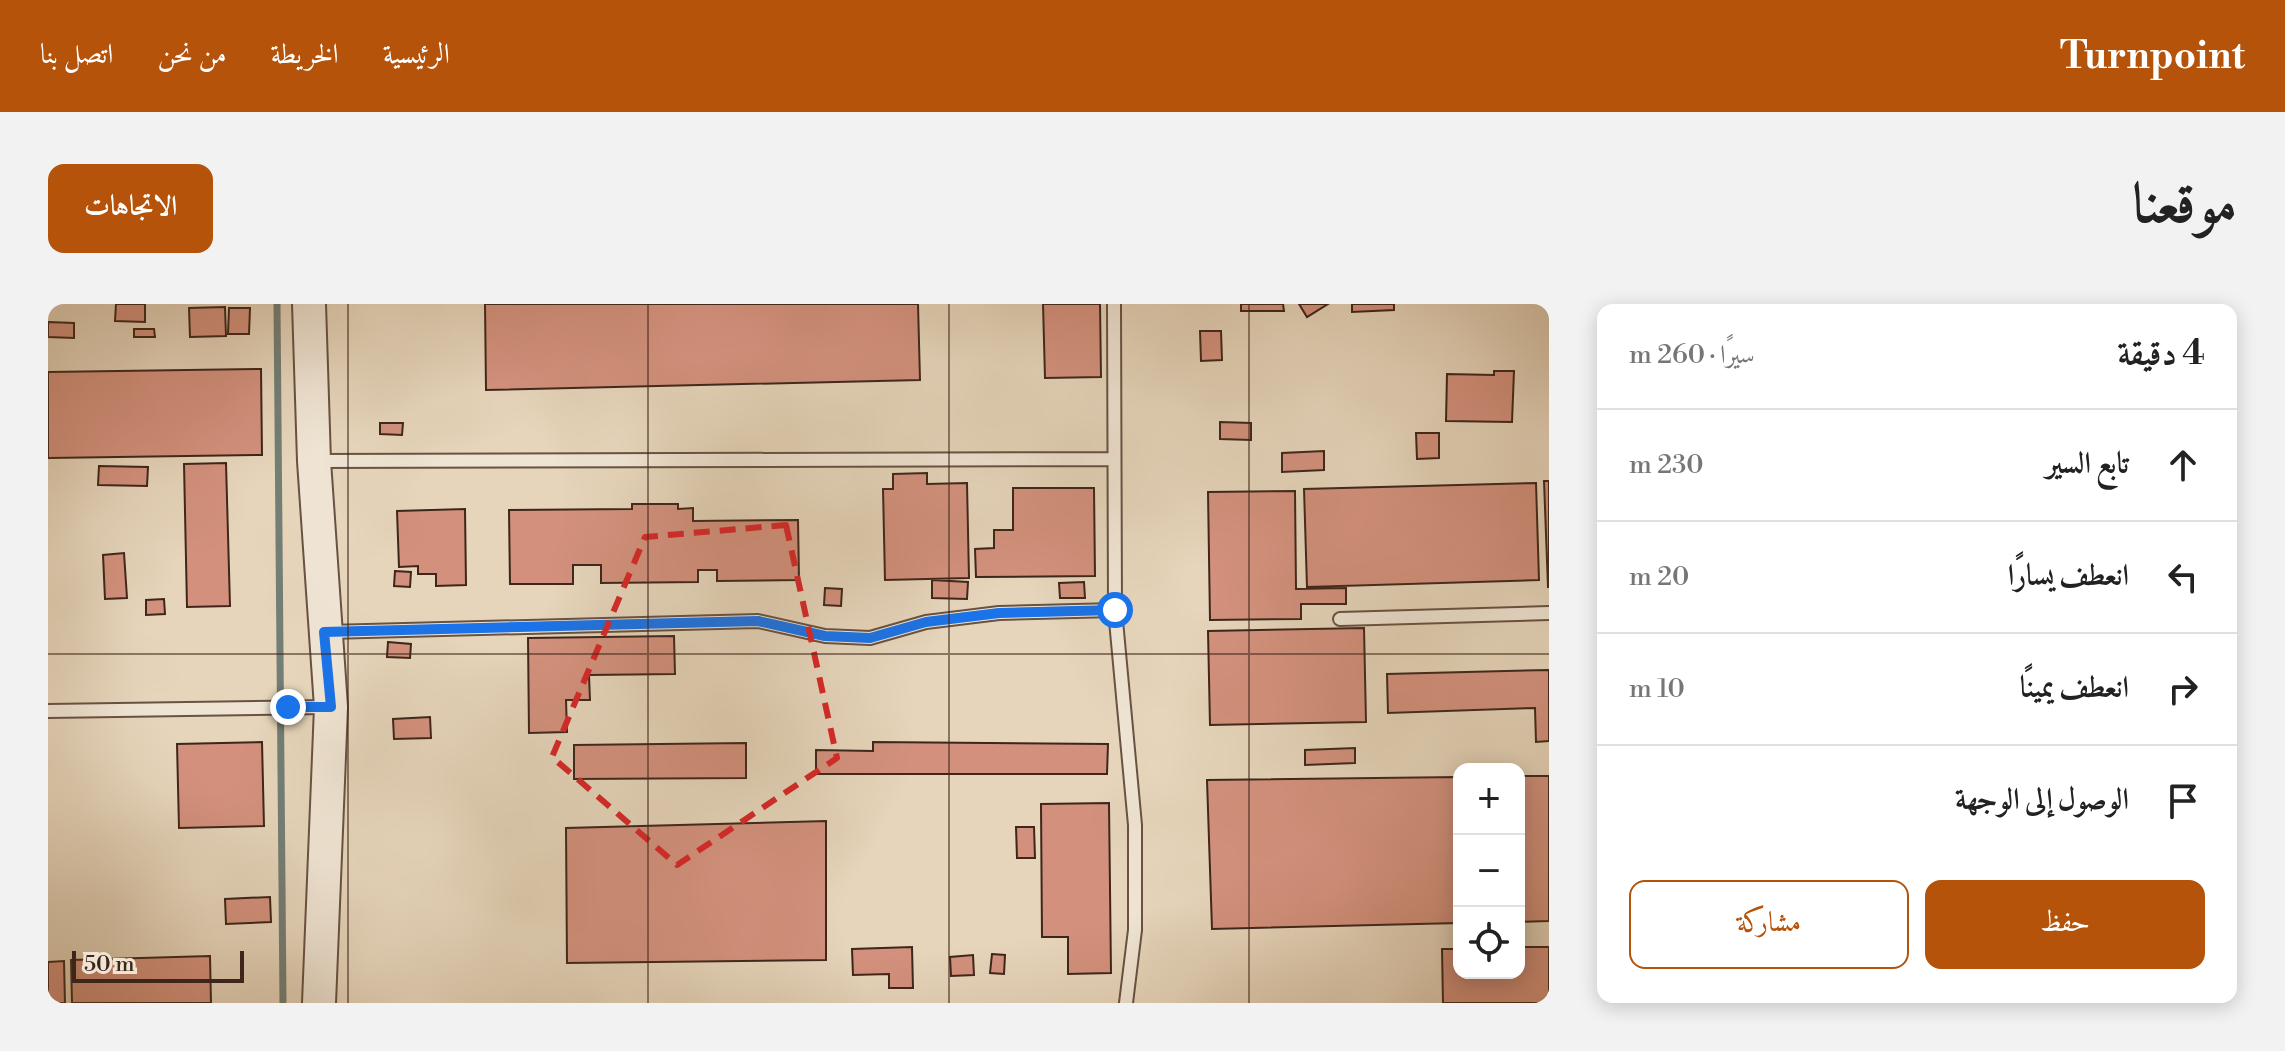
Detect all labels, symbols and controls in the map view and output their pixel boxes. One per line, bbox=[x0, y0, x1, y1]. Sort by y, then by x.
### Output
text: Turnpoint bbox=[2060, 33, 2245, 80]
text: اتصل بنا bbox=[40, 37, 113, 72]
text: من نحن bbox=[157, 37, 227, 72]
text: الخريطة bbox=[271, 37, 339, 72]
text: الرئيسية bbox=[383, 37, 450, 72]
button: الاتجاهات bbox=[48, 164, 213, 253]
text: موقعنا bbox=[2132, 170, 2237, 240]
text: 4 دقيقة bbox=[2117, 333, 2205, 375]
text: سيرًا · 260 m bbox=[1629, 339, 1755, 371]
icon: ahead bbox=[2161, 443, 2205, 487]
text: تابع السير bbox=[2046, 445, 2129, 483]
text: 230 m bbox=[1629, 449, 1704, 481]
icon: left bbox=[2161, 555, 2205, 599]
text: انعطف يسارًا bbox=[2008, 557, 2129, 595]
text: 20 m bbox=[1629, 561, 1689, 593]
route start bbox=[1097, 592, 1133, 628]
icon: right bbox=[2161, 667, 2205, 711]
text: انعطف يمينًا bbox=[2020, 669, 2129, 707]
text: 10 m bbox=[1629, 673, 1685, 705]
route end bbox=[270, 689, 306, 725]
map controls bbox=[1453, 763, 1525, 979]
button: + bbox=[1453, 763, 1525, 835]
icon: arrive bbox=[2161, 779, 2205, 823]
text: الوصول إلى الوجهة bbox=[1955, 781, 2129, 819]
button: − bbox=[1453, 835, 1525, 907]
button: مشاركة bbox=[1629, 880, 1909, 969]
button: حفظ bbox=[1925, 880, 2205, 969]
button: locate bbox=[1453, 907, 1525, 979]
scale bar bbox=[72, 947, 244, 983]
text: 50 m bbox=[84, 951, 135, 978]

